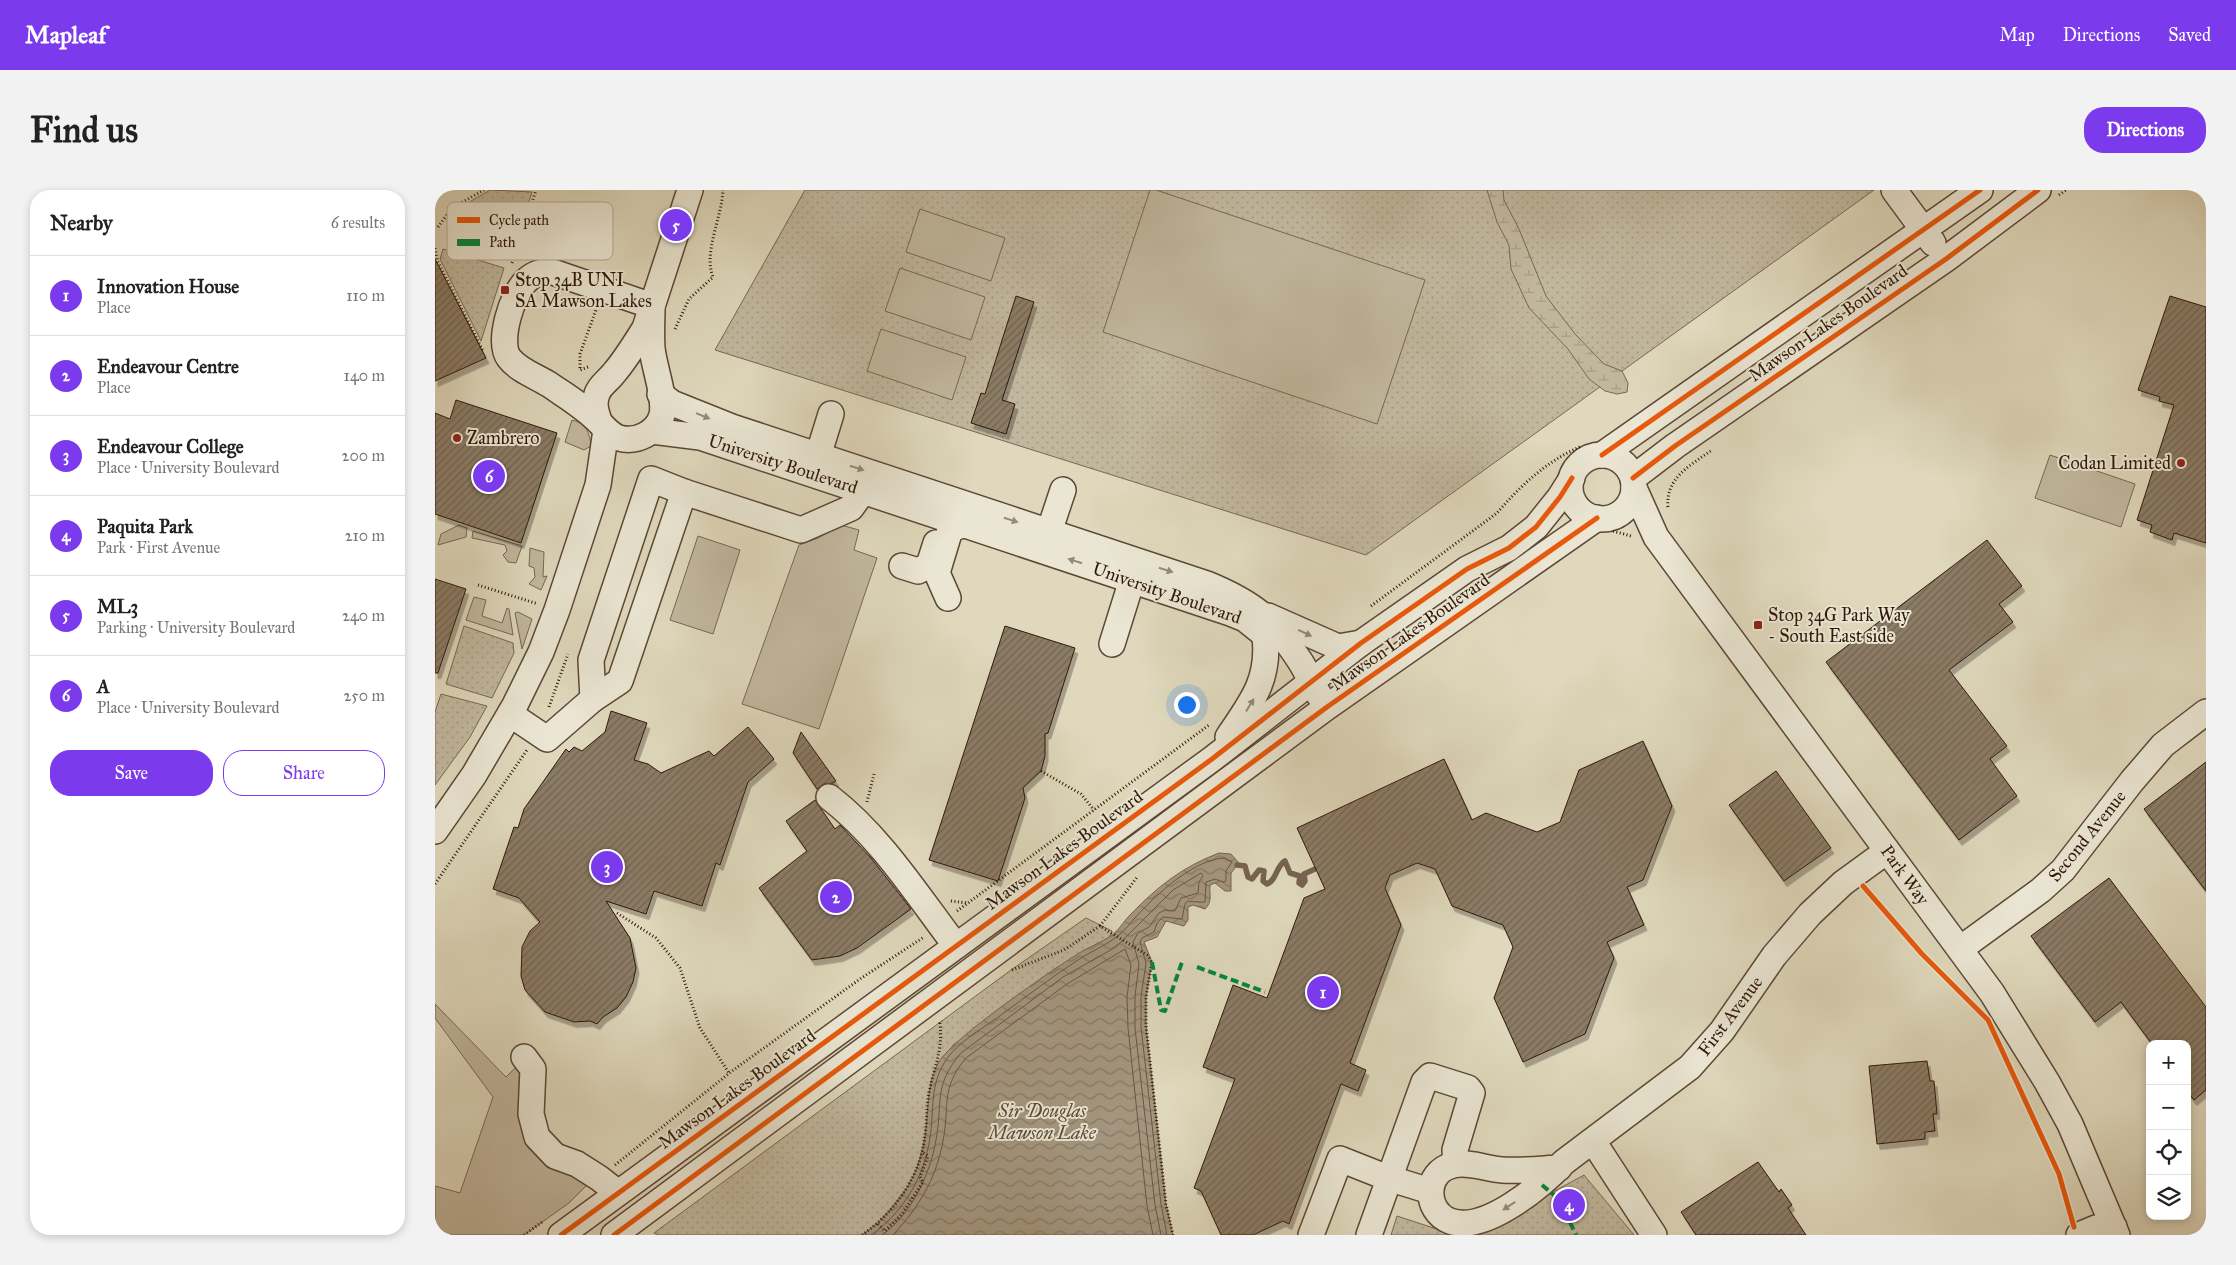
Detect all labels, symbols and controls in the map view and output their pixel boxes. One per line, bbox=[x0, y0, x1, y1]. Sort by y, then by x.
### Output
text: Mapleaf bbox=[25, 20, 106, 50]
text: Map bbox=[1999, 24, 2035, 46]
text: Directions bbox=[2063, 24, 2140, 46]
text: Saved bbox=[2168, 24, 2211, 46]
button: Directions bbox=[2084, 107, 2206, 153]
text: Find us bbox=[30, 109, 138, 152]
legend bbox=[447, 202, 613, 260]
pin: 5 bbox=[660, 206, 692, 244]
text: Nearby bbox=[50, 210, 113, 236]
text: Cycle path bbox=[489, 212, 549, 229]
text: 6 results bbox=[331, 213, 385, 232]
text: Path bbox=[489, 234, 516, 251]
street label: Mawson Lakes Boulevard bbox=[1744, 260, 1912, 386]
place label: Stop 34B UNI SA Mawson Lakes bbox=[515, 269, 652, 312]
text: Innovation House bbox=[97, 275, 239, 298]
marker: Stop 34B UNI SA Mawson Lakes bbox=[499, 284, 511, 296]
text: 1 bbox=[63, 286, 69, 305]
text: 110 m bbox=[346, 286, 385, 305]
text: Place bbox=[97, 298, 131, 317]
text: Endeavour Centre bbox=[97, 355, 239, 378]
text: 2 bbox=[62, 366, 70, 385]
text: 140 m bbox=[344, 366, 385, 385]
text: Place bbox=[97, 378, 131, 397]
one-way arrow bbox=[696, 413, 710, 421]
place label: Zambrero bbox=[467, 427, 540, 449]
street label: University Boulevard bbox=[705, 429, 861, 499]
marker: Zambrero bbox=[451, 432, 463, 444]
text: Endeavour College bbox=[97, 435, 244, 458]
text: 3 bbox=[63, 446, 69, 465]
text: 200 m bbox=[342, 446, 385, 465]
place label: Codan Limited bbox=[2058, 452, 2171, 474]
pin: 6 bbox=[473, 457, 505, 495]
marker: Codan Limited bbox=[2175, 457, 2187, 469]
text: Place · University Boulevard bbox=[97, 458, 280, 477]
one-way arrow bbox=[850, 465, 865, 473]
text: Paquita Park bbox=[97, 515, 193, 538]
one-way arrow bbox=[1004, 516, 1019, 524]
text: 4 bbox=[62, 526, 70, 545]
text: 210 m bbox=[345, 526, 385, 545]
text: Park · First Avenue bbox=[97, 538, 220, 557]
one-way arrow bbox=[1068, 557, 1083, 564]
street label: University Boulevard bbox=[1090, 557, 1244, 629]
one-way arrow bbox=[1158, 567, 1173, 574]
street label: Mawson Lakes Boulevard bbox=[1326, 569, 1494, 695]
text: ML3 bbox=[97, 595, 138, 618]
place label: Stop 34G Park Way - South East side bbox=[1768, 604, 1910, 647]
text: 5 bbox=[62, 606, 70, 625]
text: 240 m bbox=[342, 606, 385, 625]
text: Parking · University Boulevard bbox=[97, 618, 295, 637]
marker: Stop 34G Park Way - South East side bbox=[1752, 619, 1764, 631]
one-way arrow bbox=[1298, 629, 1313, 637]
text: A bbox=[97, 675, 110, 698]
text: 6 bbox=[62, 686, 70, 705]
text: 250 m bbox=[344, 686, 385, 705]
your location bbox=[1174, 692, 1200, 718]
text: Place · University Boulevard bbox=[97, 698, 280, 717]
one-way arrow bbox=[1245, 698, 1255, 711]
button: Save bbox=[50, 750, 213, 796]
button: Share bbox=[223, 750, 385, 796]
street label: Mawson Lakes Boulevard bbox=[981, 786, 1147, 914]
street label: Second Avenue bbox=[2043, 786, 2131, 886]
street label: Park Way bbox=[1876, 841, 1934, 910]
pin: 3 bbox=[591, 848, 623, 886]
pin: 2 bbox=[820, 878, 852, 916]
street label: First Avenue bbox=[1693, 972, 1767, 1060]
pin: 1 bbox=[1307, 973, 1339, 1011]
street label: Mawson Lakes Boulevard bbox=[654, 1025, 820, 1153]
map controls bbox=[2146, 1040, 2191, 1220]
button: + bbox=[2146, 1040, 2191, 1085]
button: − bbox=[2146, 1085, 2191, 1130]
water label: Sir Douglas Mawson Lake bbox=[986, 1099, 1097, 1144]
button: locate bbox=[2146, 1130, 2191, 1175]
button: layers bbox=[2146, 1175, 2191, 1220]
pin: 4 bbox=[1553, 1186, 1585, 1224]
one-way arrow bbox=[1502, 1202, 1515, 1211]

